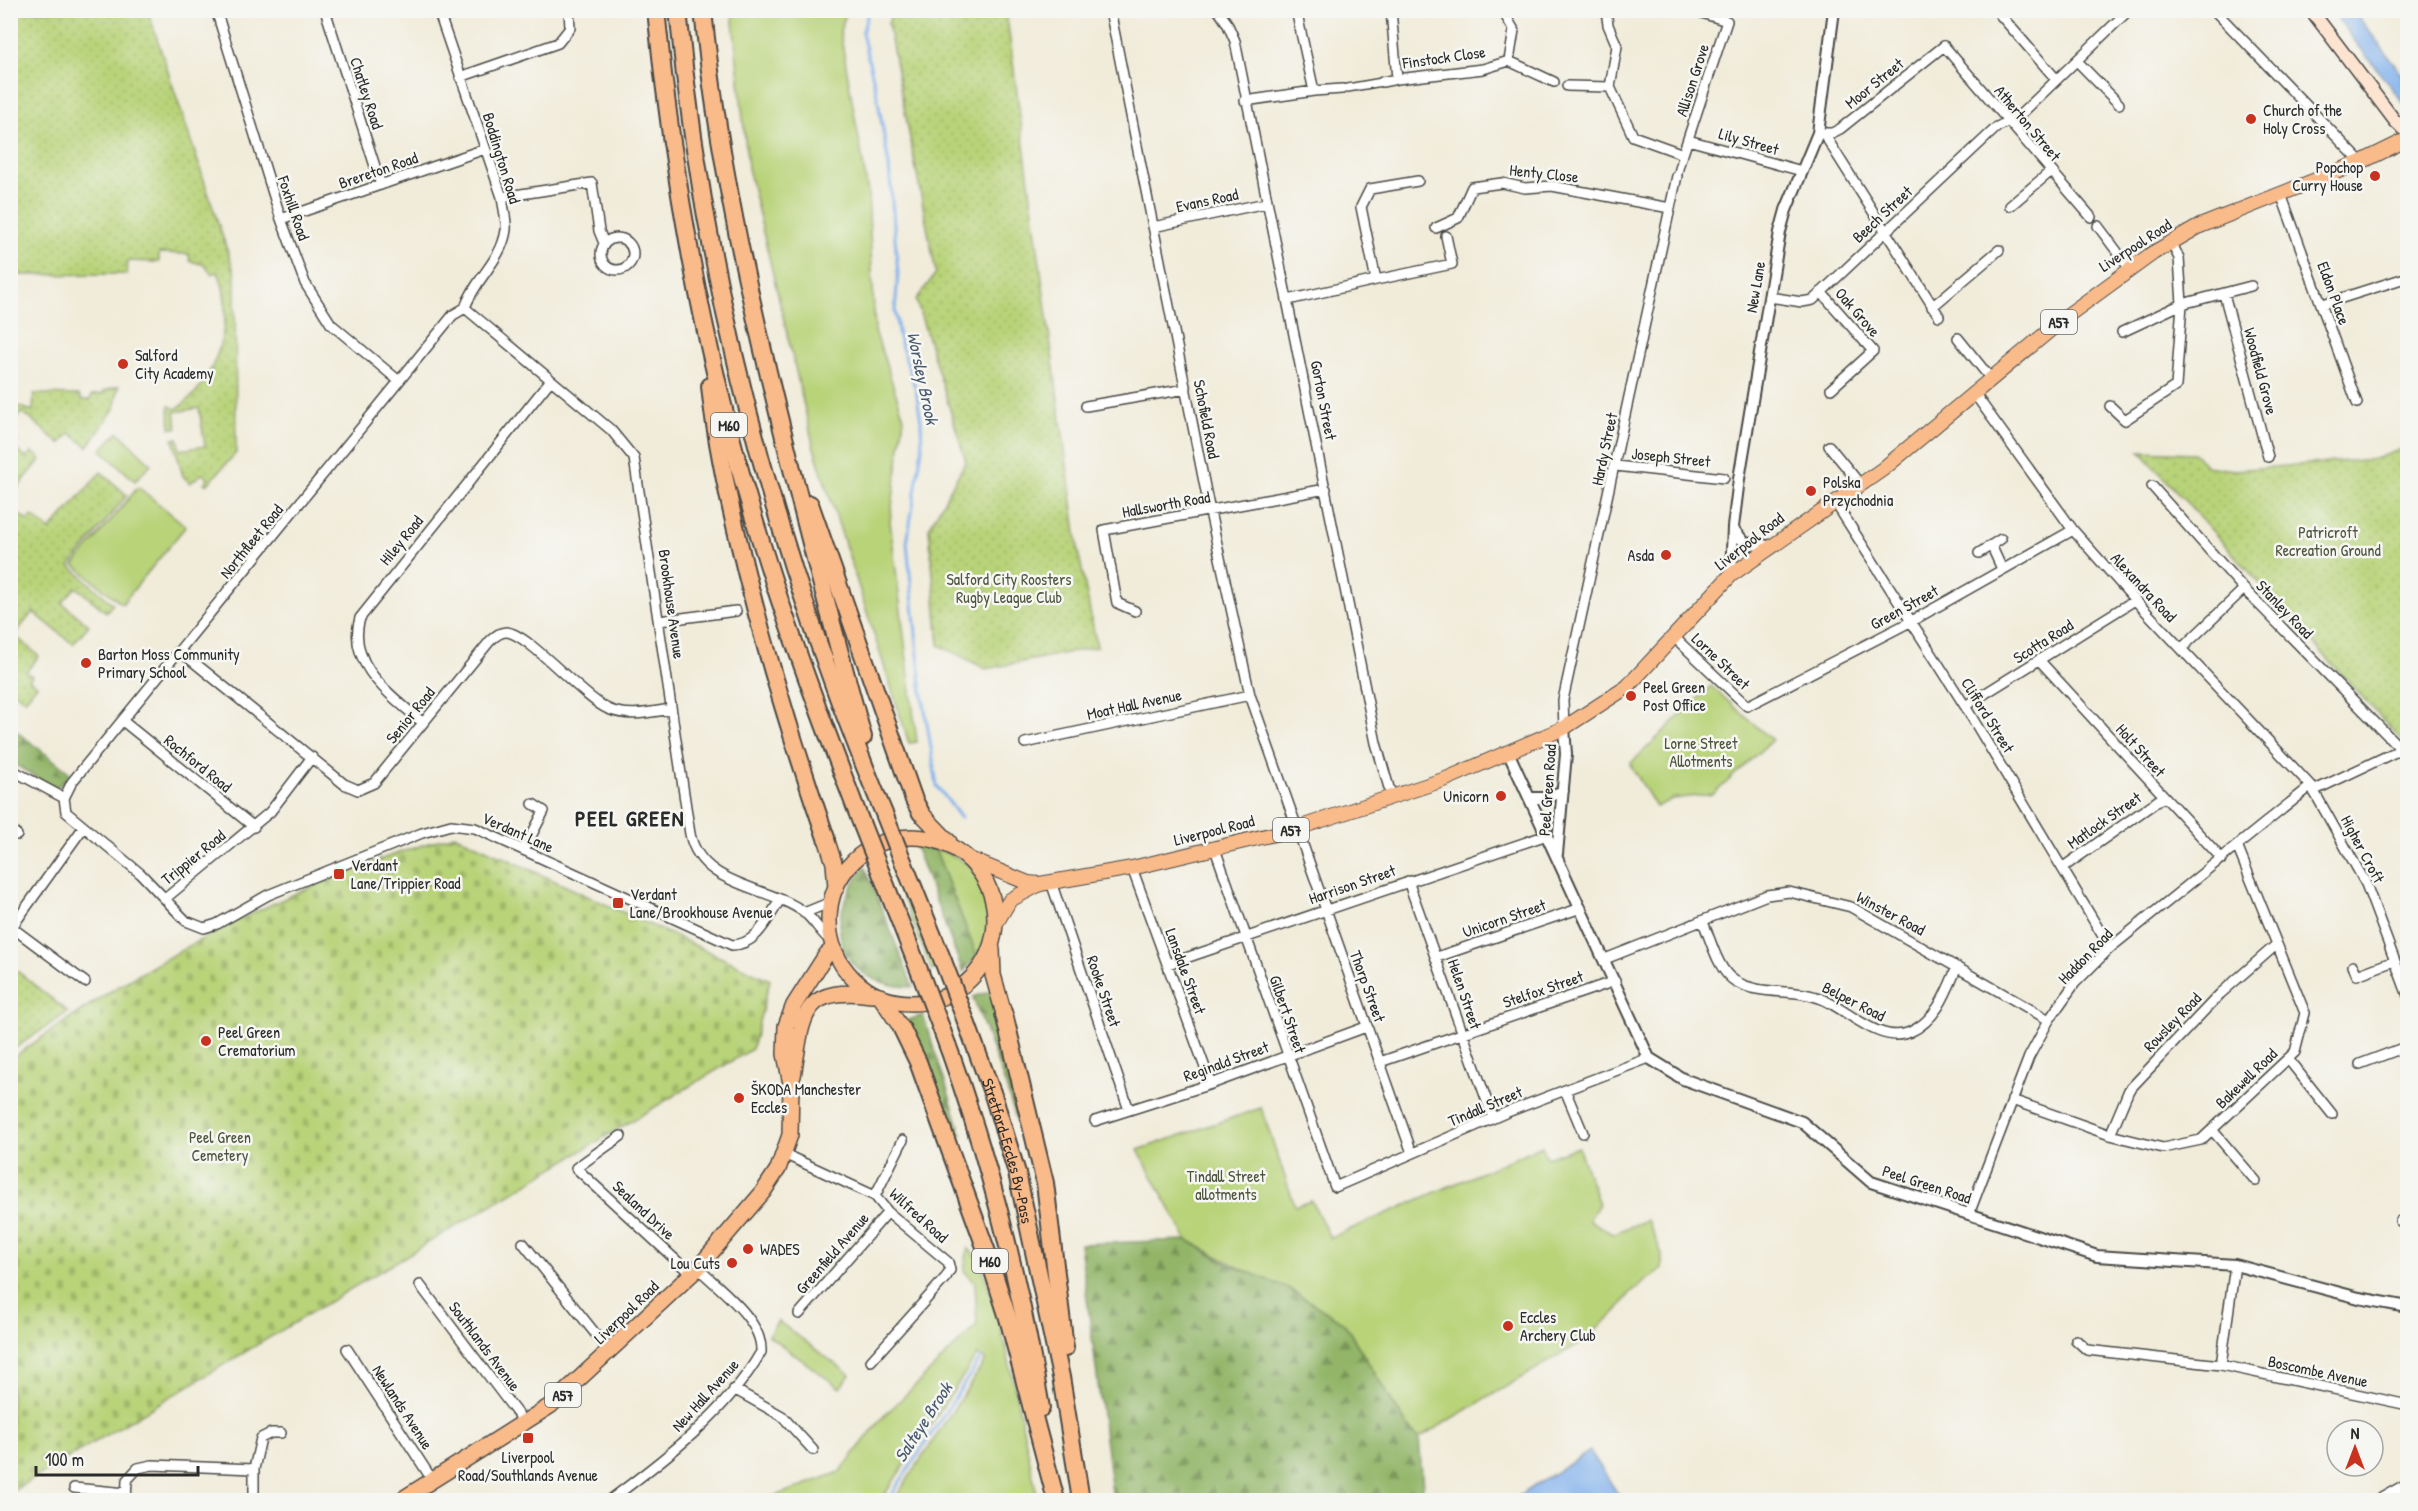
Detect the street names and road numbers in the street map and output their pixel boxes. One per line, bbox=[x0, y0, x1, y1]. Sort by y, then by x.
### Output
street label: Finstock Close bbox=[1400, 40, 1487, 74]
street label: Allison Grove bbox=[1670, 40, 1714, 119]
street label: Moor Street bbox=[1840, 52, 1908, 113]
street label: Chatley Road bbox=[345, 54, 389, 132]
street label: Atherton Street bbox=[1990, 80, 2067, 166]
street label: Boddington Road bbox=[478, 110, 526, 206]
street label: Lily Street bbox=[1716, 122, 1782, 160]
street label: Brereton Road bbox=[336, 146, 420, 194]
street label: Henty Close bbox=[1509, 158, 1580, 188]
street label: Foxhill Road bbox=[272, 172, 315, 243]
street label: Beech Street bbox=[1847, 180, 1917, 248]
street label: Evans Road bbox=[1174, 183, 1240, 217]
street label: Liverpool Road bbox=[2094, 213, 2176, 277]
street label: Eldon Place bbox=[2312, 258, 2356, 328]
street label: New Lane bbox=[1740, 259, 1770, 314]
street label: Oak Grove bbox=[1830, 283, 1886, 342]
road number: A57 bbox=[2041, 310, 2077, 334]
street label: Woodfield Grove bbox=[2239, 325, 2283, 417]
street label: Gorton Street bbox=[1306, 358, 1343, 442]
street label: Schofield Road bbox=[1189, 378, 1225, 460]
street label: Hardy Street bbox=[1586, 410, 1623, 487]
road number: M60 bbox=[711, 413, 747, 437]
street label: Joseph Street bbox=[1630, 442, 1712, 472]
street label: Hallsworth Road bbox=[1120, 485, 1212, 523]
street label: Northfleet Road bbox=[214, 499, 288, 583]
street label: Liverpool Road bbox=[1710, 507, 1788, 575]
street label: Hiley Road bbox=[374, 510, 428, 570]
street label: Alexandra Road bbox=[2106, 547, 2182, 627]
street label: Brookhouse Avenue bbox=[653, 548, 691, 661]
street label: Stanley Road bbox=[2252, 575, 2318, 643]
street label: Green Street bbox=[1866, 579, 1942, 635]
street label: Scotta Road bbox=[2009, 614, 2077, 668]
street label: Lorne Street bbox=[1687, 628, 1755, 695]
street label: Clifford Street bbox=[1956, 673, 2020, 757]
street label: Senior Road bbox=[380, 682, 440, 748]
street label: Moat Hall Avenue bbox=[1085, 683, 1184, 725]
street label: Holt Street bbox=[2111, 719, 2171, 782]
street label: Rochford Road bbox=[160, 729, 236, 797]
street label: Peel Green Road bbox=[1533, 743, 1561, 837]
street label: Matlock Street bbox=[2063, 786, 2146, 854]
street label: Verdant Lane bbox=[479, 806, 558, 858]
street label: Liverpool Road bbox=[1171, 809, 1257, 851]
street label: Higher Croft bbox=[2336, 811, 2390, 887]
road number: A57 bbox=[1273, 818, 1309, 842]
street label: Trippier Road bbox=[156, 824, 230, 890]
street label: Harrison Street bbox=[1306, 859, 1399, 909]
street label: Winster Road bbox=[1853, 886, 1929, 940]
street label: Unicorn Street bbox=[1459, 893, 1549, 942]
street label: Haddon Road bbox=[2053, 923, 2117, 989]
street label: Lansdale Street bbox=[1160, 925, 1212, 1017]
street label: Thorp Street bbox=[1345, 947, 1391, 1025]
street label: Rooke Street bbox=[1082, 952, 1127, 1030]
street label: Helen Street bbox=[1443, 956, 1487, 1032]
street label: Stelfox Street bbox=[1500, 965, 1587, 1013]
street label: Gilbert Street bbox=[1264, 972, 1312, 1056]
street label: Belper Road bbox=[1819, 976, 1889, 1026]
street label: Rowsley Road bbox=[2138, 988, 2206, 1056]
street label: Reginald Street bbox=[1180, 1035, 1272, 1087]
street label: Bakewell Road bbox=[2210, 1043, 2282, 1113]
street label: Stretford-Eccles By-Pass bbox=[977, 1075, 1039, 1225]
street label: Tindall Street bbox=[1445, 1080, 1526, 1131]
street label: Peel Green Road bbox=[1880, 1159, 1974, 1209]
street label: Sealand Drive bbox=[608, 1175, 680, 1245]
street label: Wilfred Road bbox=[885, 1183, 953, 1247]
street label: Greenfield Avenue bbox=[790, 1207, 874, 1298]
road number: M60 bbox=[972, 1249, 1008, 1273]
street label: Liverpool Road bbox=[589, 1275, 663, 1349]
street label: Southlands Avenue bbox=[444, 1297, 526, 1396]
street label: Boscombe Avenue bbox=[2266, 1350, 2371, 1392]
street label: New Hall Avenue bbox=[666, 1353, 744, 1436]
street label: Newlands Avenue bbox=[367, 1360, 439, 1454]
road number: A57 bbox=[545, 1383, 581, 1407]

